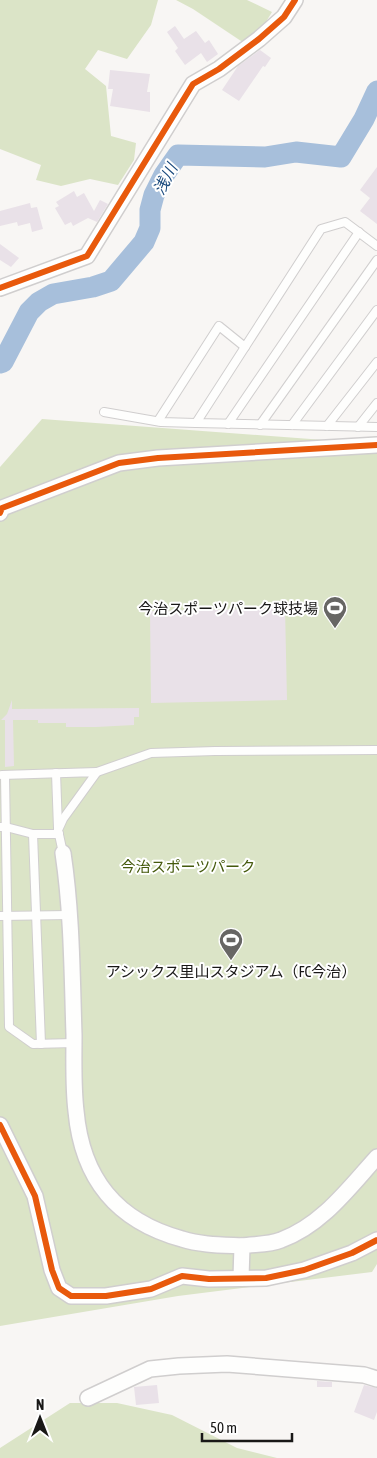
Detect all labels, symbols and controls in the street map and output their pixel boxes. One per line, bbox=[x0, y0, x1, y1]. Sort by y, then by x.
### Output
water label: 浅川 bbox=[150, 159, 181, 197]
sports icon: 今治スポーツパーク球技場 bbox=[322, 595, 348, 629]
place label: 今治スポーツパーク球技場 bbox=[138, 600, 318, 617]
park label: 今治スポーツパーク bbox=[121, 858, 255, 875]
sports icon: アシックス里山スタジアム（FC今治） bbox=[218, 927, 244, 961]
place label: アシックス里山スタジアム（FC今治） bbox=[106, 963, 356, 980]
north arrow bbox=[15, 1393, 65, 1443]
text: N bbox=[36, 1397, 44, 1413]
scale bar bbox=[202, 1410, 292, 1442]
text: 50 m bbox=[210, 1419, 237, 1436]

